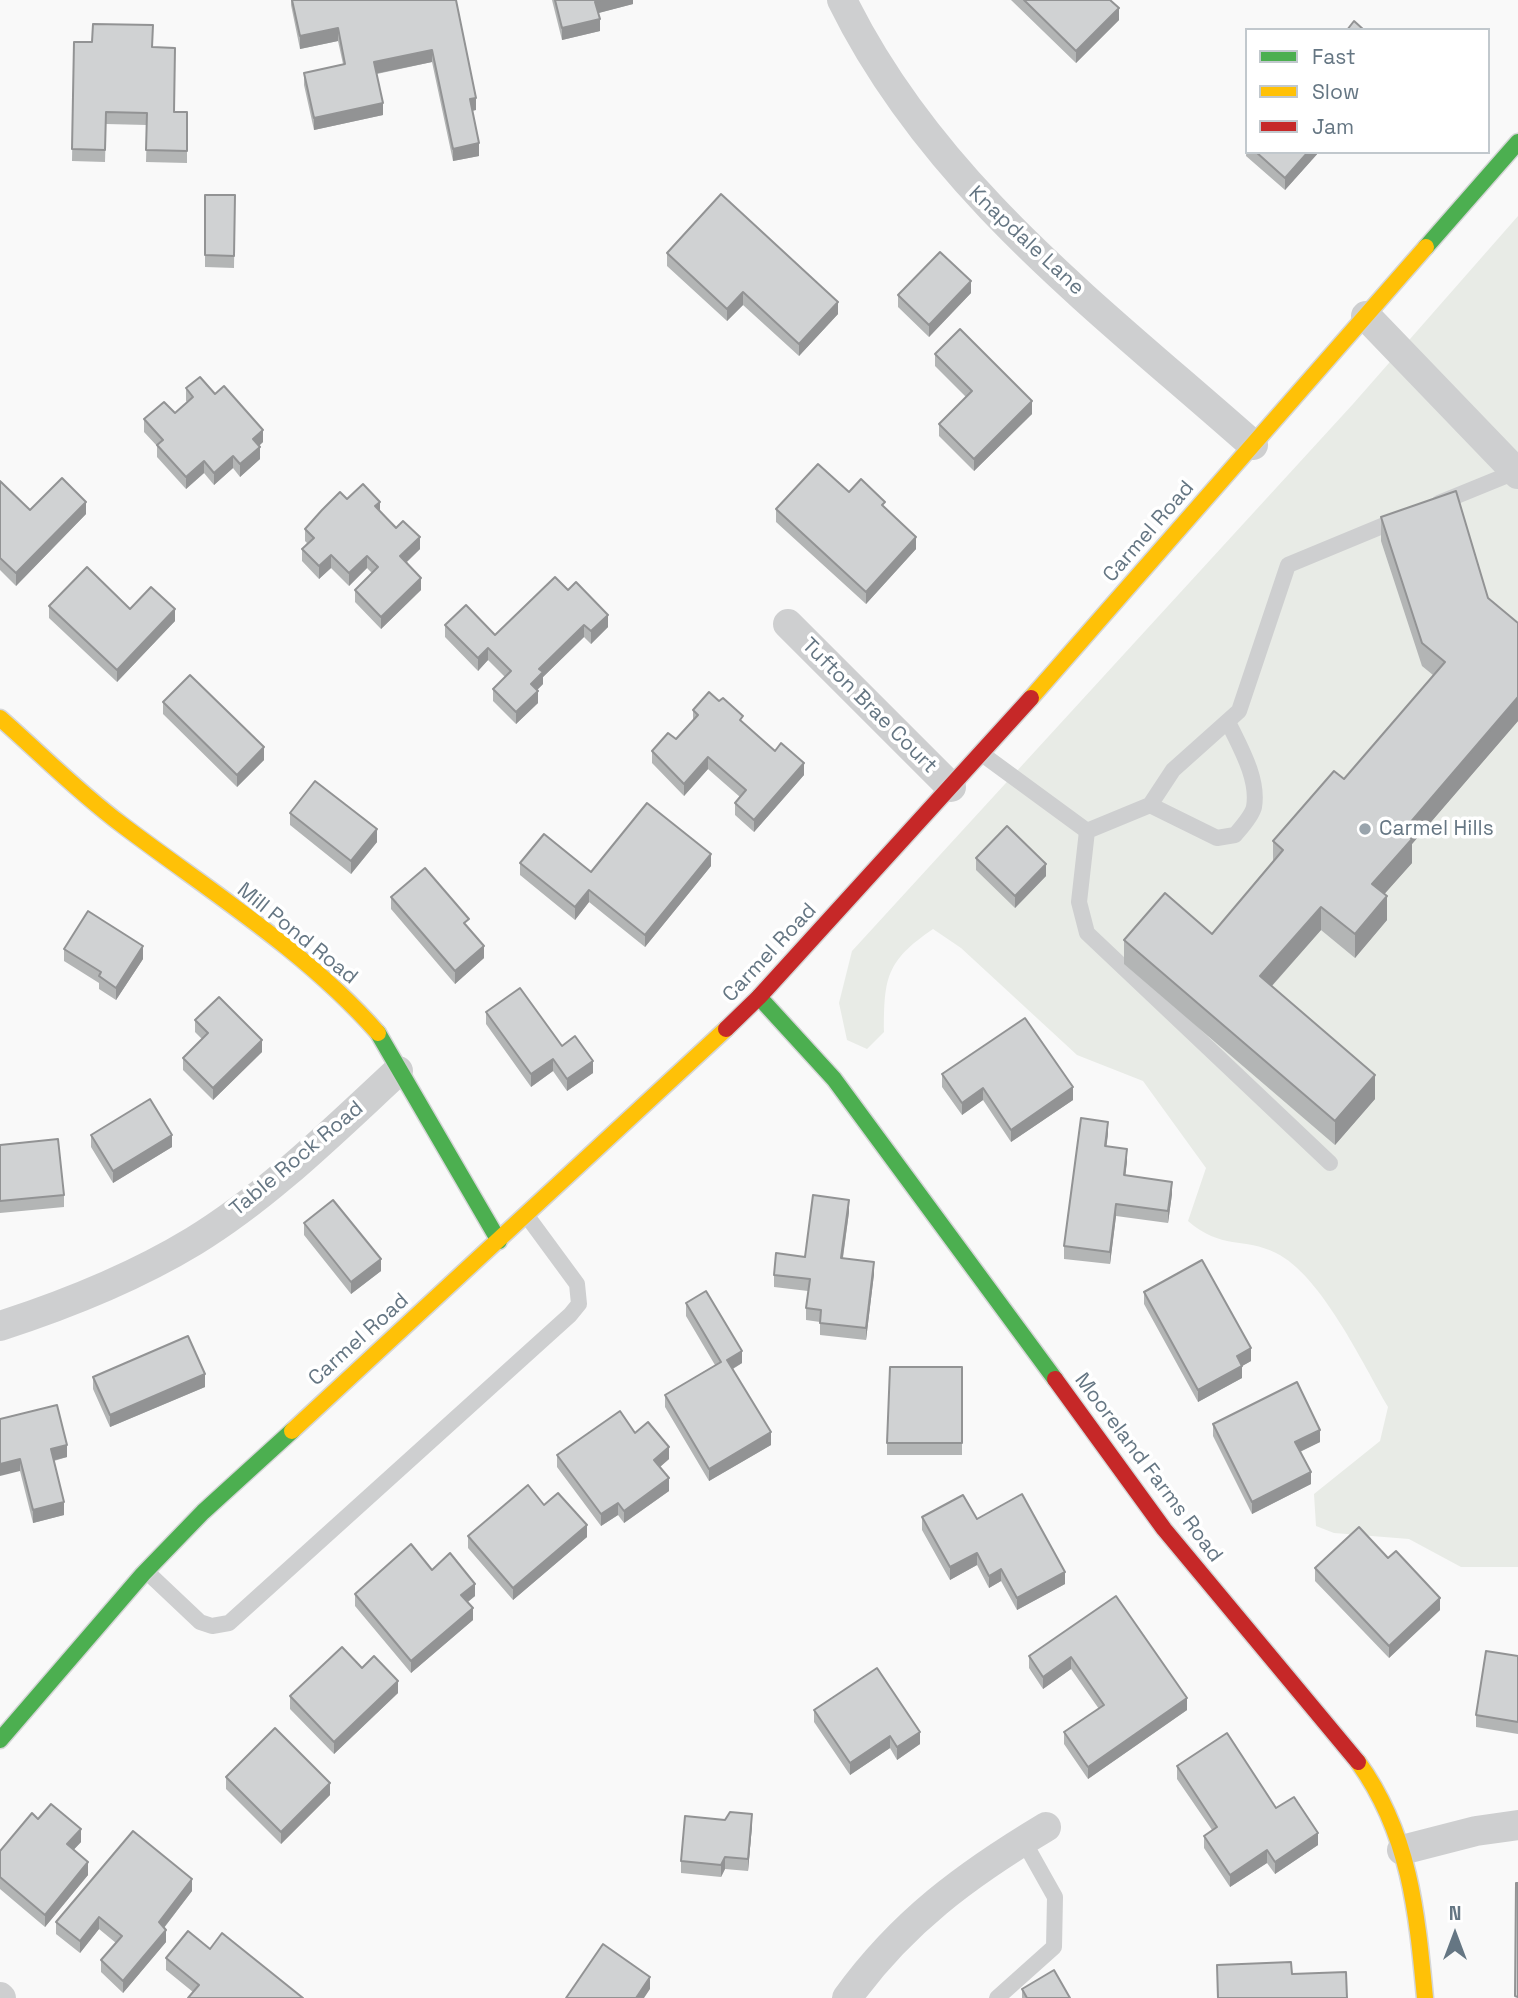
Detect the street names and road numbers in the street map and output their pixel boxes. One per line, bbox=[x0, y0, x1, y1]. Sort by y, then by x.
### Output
street label: Knapdale Lane bbox=[963, 181, 1089, 301]
street label: Carmel Road bbox=[1098, 476, 1200, 588]
street label: Tufton Brae Court bbox=[796, 633, 942, 779]
street label: Mill Pond Road bbox=[232, 878, 362, 990]
street label: Carmel Road bbox=[718, 898, 822, 1008]
street label: Table Rock Road bbox=[225, 1096, 369, 1222]
street label: Carmel Road bbox=[304, 1288, 414, 1392]
street label: Mooreland Farms Road bbox=[1069, 1368, 1227, 1568]

